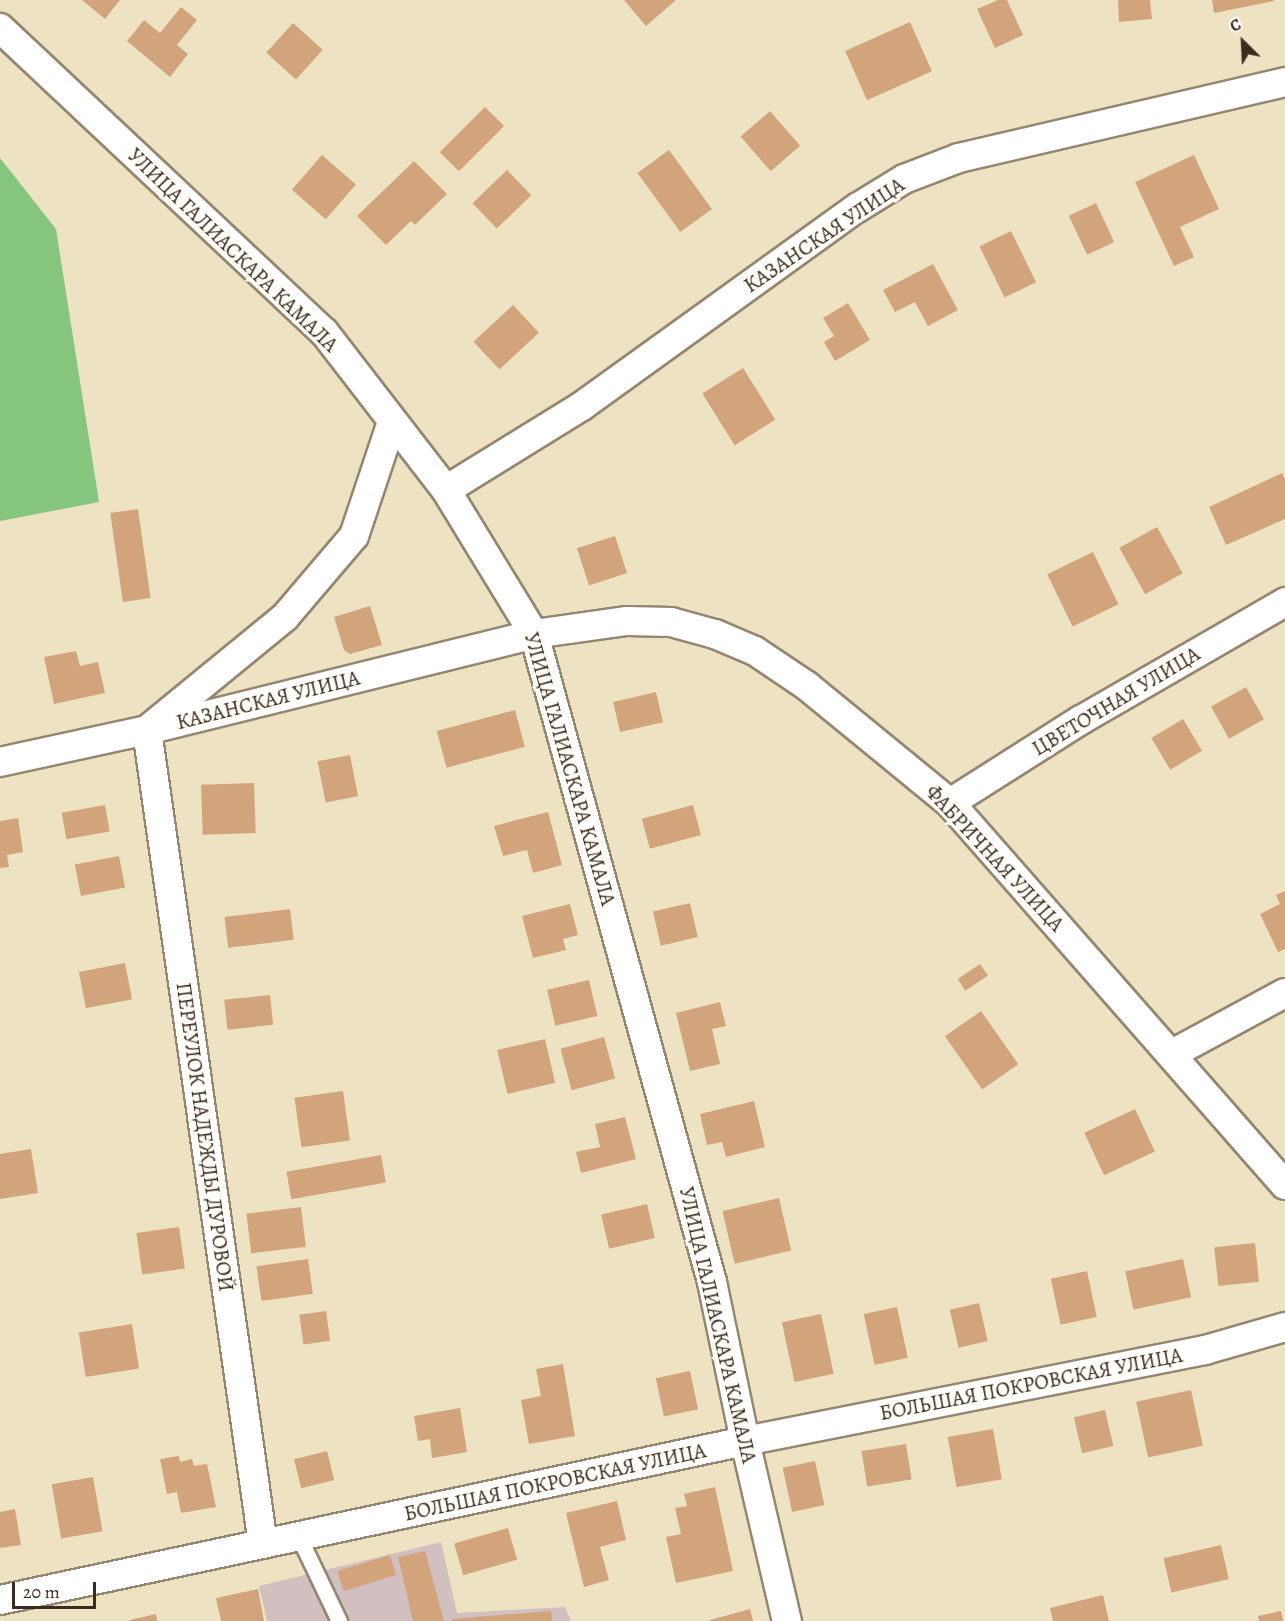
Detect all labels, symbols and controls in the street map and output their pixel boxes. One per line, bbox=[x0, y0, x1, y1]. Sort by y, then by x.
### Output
north arrow bbox=[1213, 12, 1273, 72]
text: С bbox=[1227, 14, 1245, 38]
street label: УЛИЦА ГАЛИАСКАРА КАМАЛА bbox=[123, 143, 343, 357]
street label: КАЗАНСКАЯ УЛИЦА bbox=[739, 172, 909, 298]
street label: УЛИЦА ГАЛИАСКАРА КАМАЛА bbox=[519, 630, 621, 908]
street label: ЦВЕТОЧНАЯ УЛИЦА bbox=[1028, 641, 1204, 761]
street label: КАЗАНСКАЯ УЛИЦА bbox=[174, 665, 362, 735]
street label: ФАБРИЧНАЯ УЛИЦА bbox=[920, 779, 1070, 937]
street label: ПЕРЕУЛОК НАДЕЖДЫ ДУРОВОЙ bbox=[171, 981, 239, 1293]
street label: УЛИЦА ГАЛИАСКАРА КАМАЛА bbox=[674, 1184, 762, 1466]
street label: БОЛЬШАЯ ПОКРОВСКАЯ УЛИЦА bbox=[877, 1342, 1185, 1426]
street label: БОЛЬШАЯ ПОКРОВСКАЯ УЛИЦА bbox=[402, 1438, 708, 1526]
scale bar bbox=[15, 1570, 99, 1608]
text: 20 m bbox=[23, 1580, 60, 1604]

